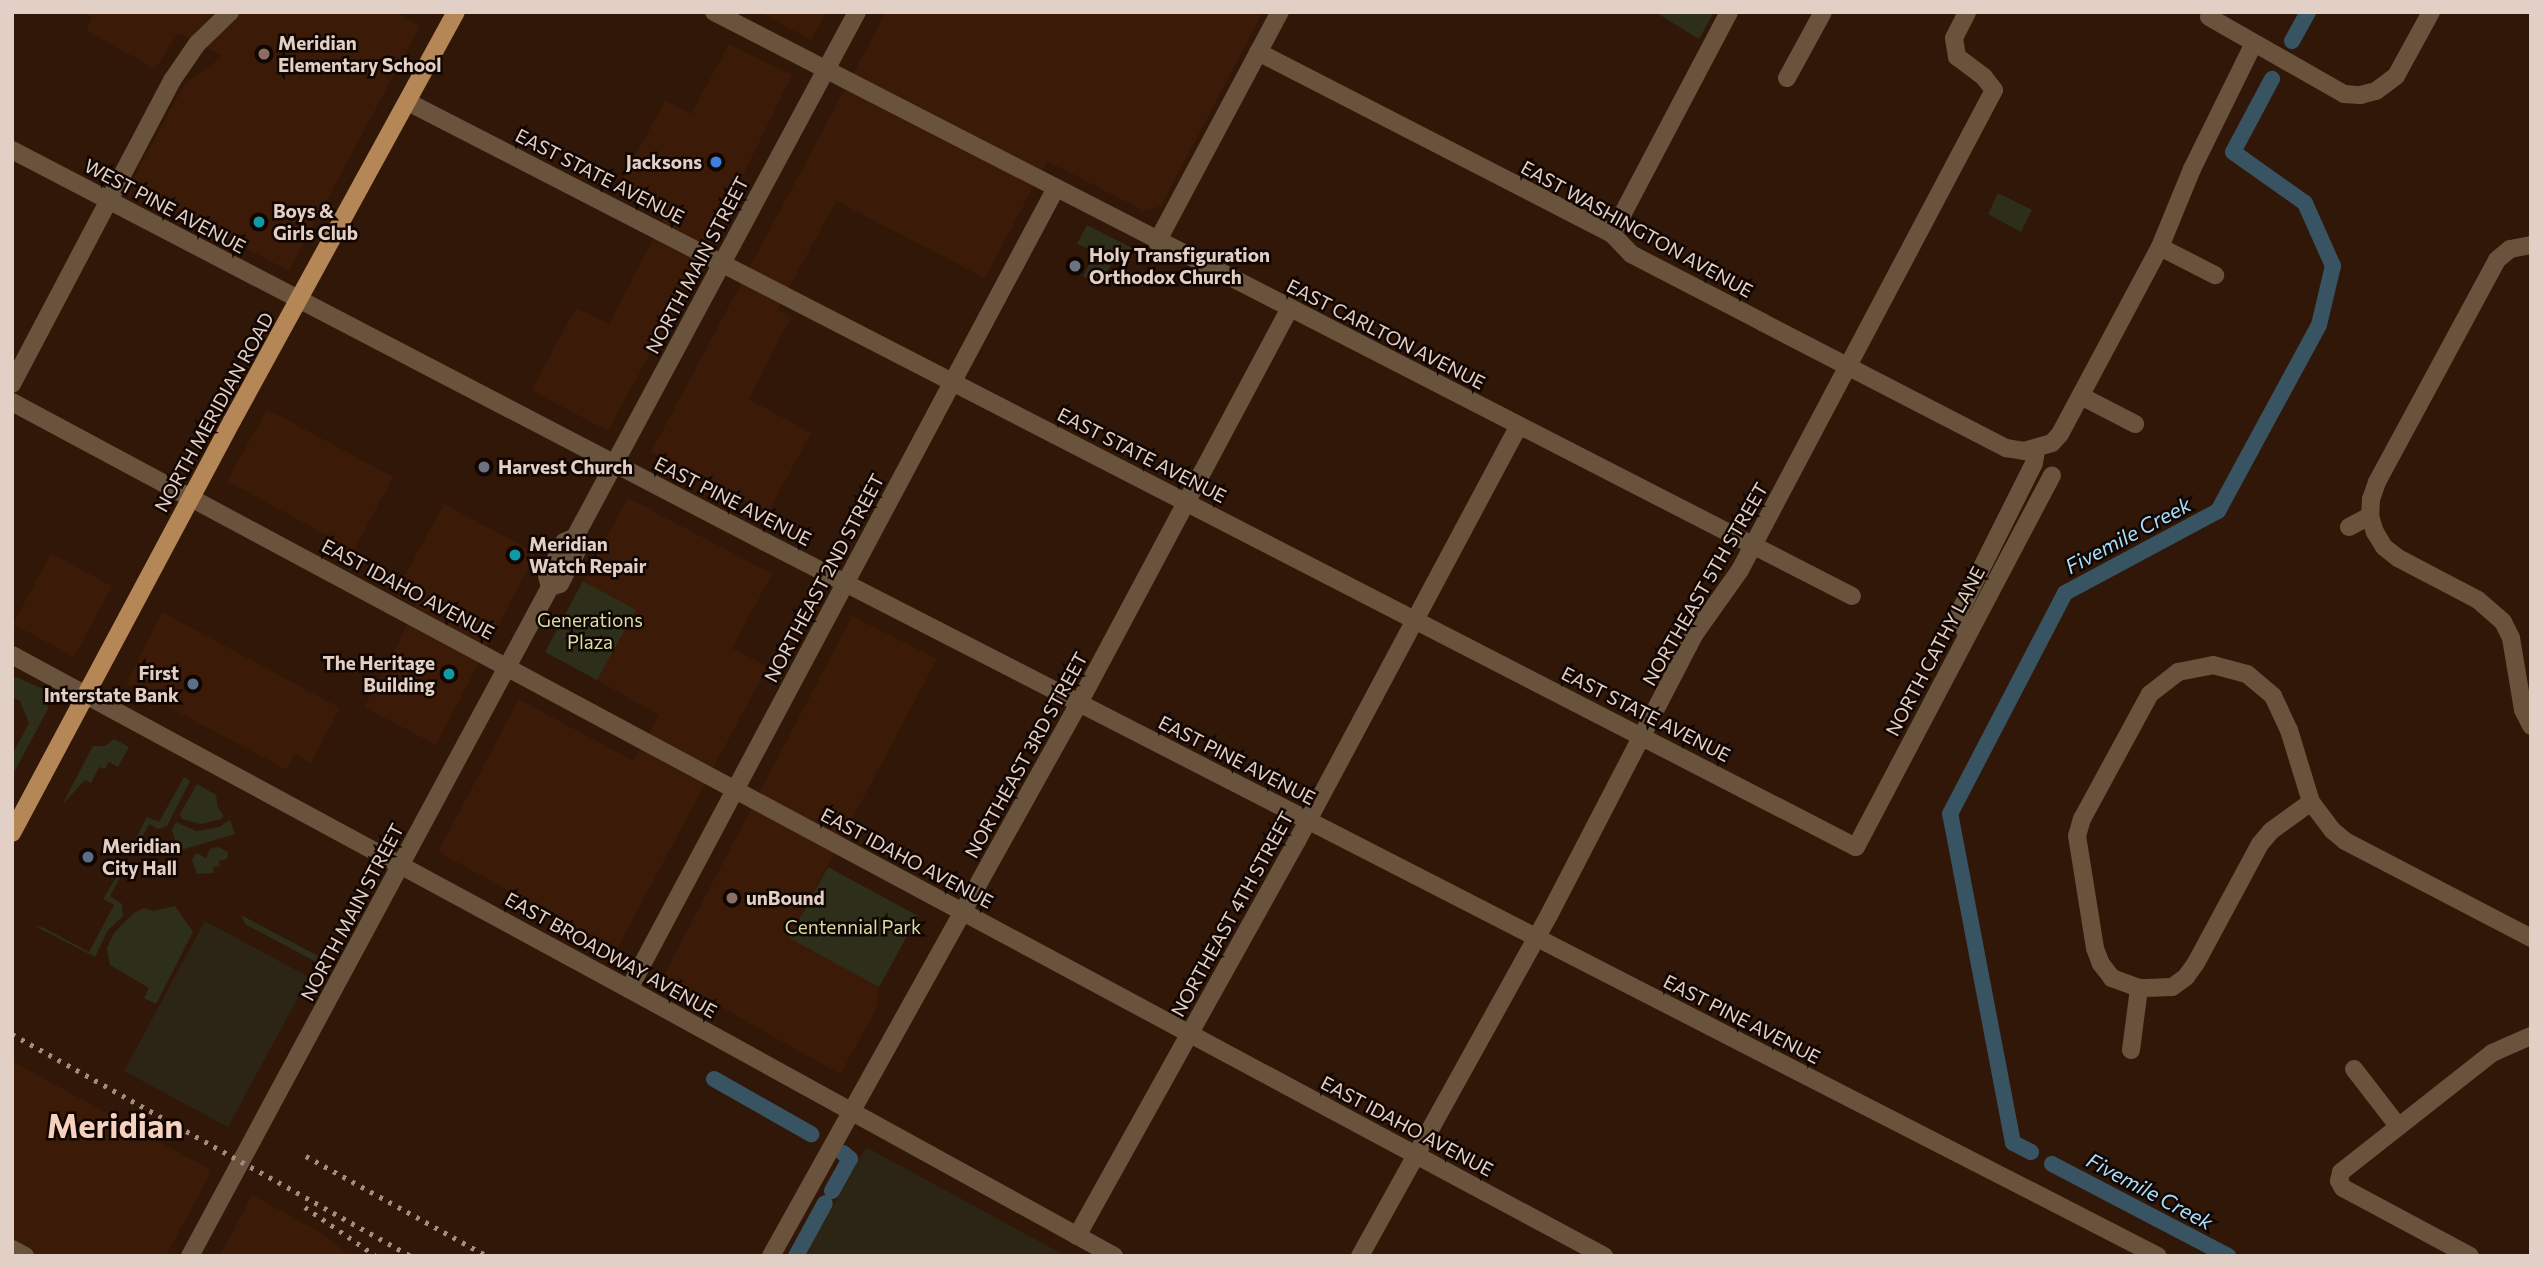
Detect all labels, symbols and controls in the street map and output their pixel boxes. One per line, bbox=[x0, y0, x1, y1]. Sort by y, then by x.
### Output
place label: Meridian Elementary School bbox=[278, 32, 442, 76]
marker: Meridian Elementary School bbox=[256, 46, 272, 62]
street label: EAST STATE AVENUE bbox=[512, 123, 688, 229]
place label: Jacksons bbox=[626, 151, 702, 173]
street label: WEST PINE AVENUE bbox=[80, 154, 250, 258]
marker: Jacksons bbox=[708, 154, 724, 170]
street label: EAST WASHINGTON AVENUE bbox=[1517, 156, 1757, 302]
street label: NORTH MAIN STREET bbox=[641, 173, 753, 357]
place label: Boys & Girls Club bbox=[273, 200, 358, 244]
marker: Boys & Girls Club bbox=[251, 214, 267, 230]
place label: Holy Transfiguration Orthodox Church bbox=[1089, 244, 1270, 288]
marker: Holy Transfiguration Orthodox Church bbox=[1067, 258, 1083, 274]
street label: EAST CARLTON AVENUE bbox=[1283, 274, 1489, 394]
street label: NORTH MERIDIAN ROAD bbox=[150, 308, 278, 516]
street label: EAST STATE AVENUE bbox=[1054, 402, 1230, 508]
street label: EAST PINE AVENUE bbox=[651, 452, 815, 550]
place label: Harvest Church bbox=[498, 456, 633, 478]
marker: Harvest Church bbox=[476, 459, 492, 475]
street label: NORTHEAST 2ND STREET bbox=[759, 470, 889, 686]
street label: NORTHEAST 5TH STREET bbox=[1637, 478, 1773, 690]
water label: Fivemile Creek bbox=[2061, 491, 2195, 579]
place label: Meridian Watch Repair bbox=[529, 533, 646, 577]
street label: EAST IDAHO AVENUE bbox=[318, 534, 498, 644]
marker: Meridian Watch Repair bbox=[507, 547, 523, 563]
street label: NORTH CATHY LANE bbox=[1881, 562, 1989, 740]
park label: Generations Plaza bbox=[537, 609, 643, 653]
street label: NORTHEAST 3RD STREET bbox=[960, 648, 1092, 862]
place label: The Heritage Building bbox=[322, 652, 435, 696]
street label: EAST STATE AVENUE bbox=[1558, 661, 1734, 767]
place label: First Interstate Bank bbox=[44, 662, 179, 706]
marker: The Heritage Building bbox=[441, 666, 457, 682]
marker: First Interstate Bank bbox=[185, 676, 201, 692]
street label: EAST PINE AVENUE bbox=[1155, 711, 1319, 809]
street label: EAST IDAHO AVENUE bbox=[817, 803, 997, 913]
street label: NORTHEAST 4TH STREET bbox=[1166, 807, 1298, 1021]
street label: NORTH MAIN STREET bbox=[296, 820, 408, 1004]
place label: Meridian City Hall bbox=[102, 835, 181, 879]
marker: Meridian City Hall bbox=[80, 849, 96, 865]
street label: EAST BROADWAY AVENUE bbox=[501, 887, 721, 1023]
place label: unBound bbox=[746, 887, 825, 909]
marker: unBound bbox=[724, 890, 740, 906]
park label: Centennial Park bbox=[785, 916, 921, 938]
street label: EAST PINE AVENUE bbox=[1660, 970, 1824, 1068]
street label: EAST IDAHO AVENUE bbox=[1317, 1071, 1497, 1181]
district label: Meridian bbox=[47, 1105, 183, 1145]
water label: Fivemile Creek bbox=[2083, 1147, 2217, 1235]

